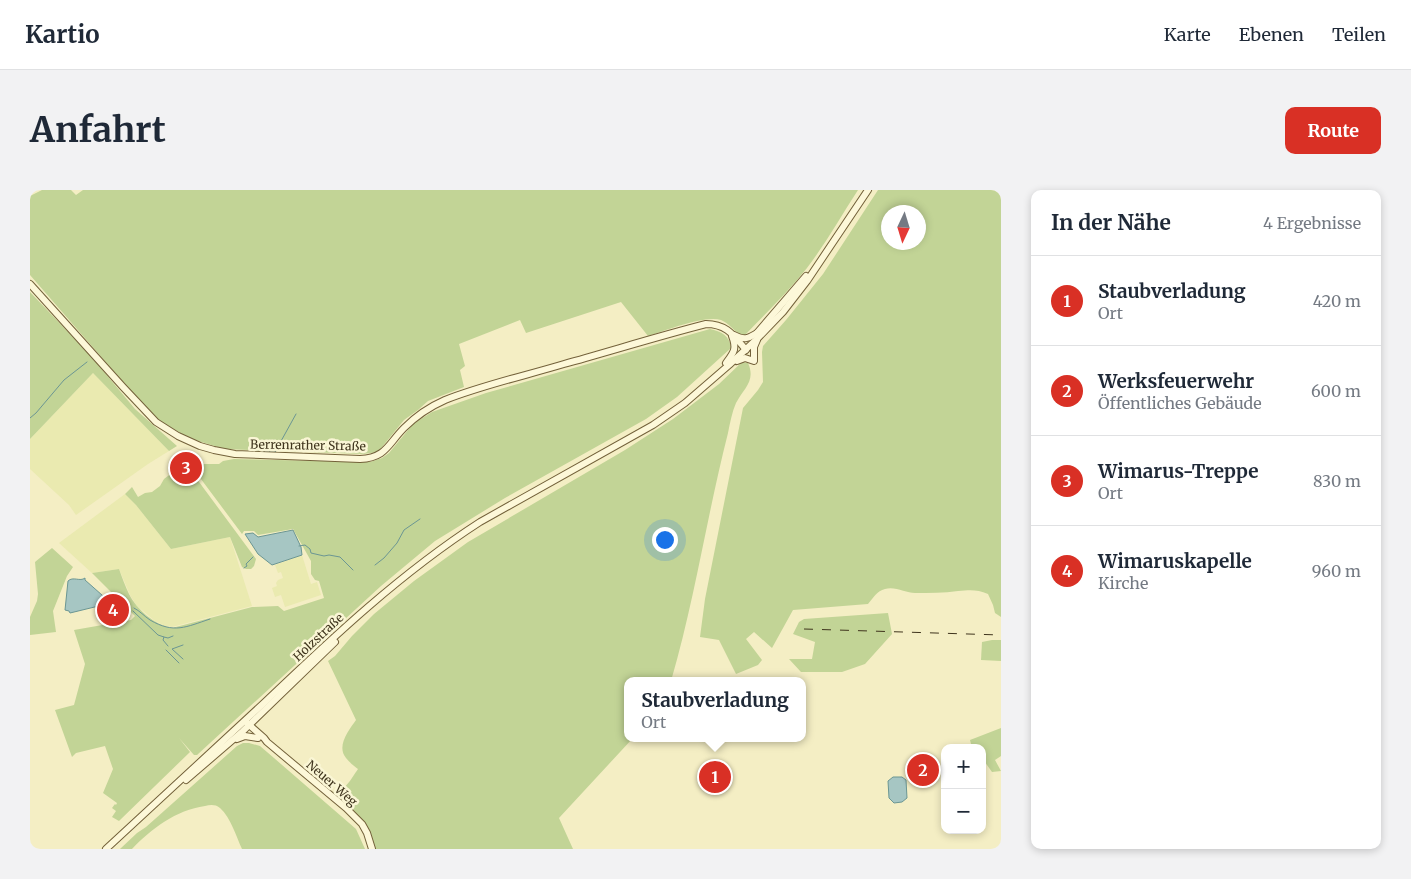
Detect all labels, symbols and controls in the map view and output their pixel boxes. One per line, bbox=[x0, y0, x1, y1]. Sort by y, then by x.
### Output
text: Kartio bbox=[25, 19, 100, 50]
text: Karte bbox=[1164, 23, 1211, 46]
text: Ebenen bbox=[1239, 23, 1304, 46]
text: Teilen bbox=[1332, 23, 1386, 46]
button: Route bbox=[1285, 107, 1381, 154]
text: Anfahrt bbox=[30, 108, 166, 152]
north arrow bbox=[881, 205, 926, 250]
text: In der Nähe bbox=[1051, 209, 1171, 236]
text: 4 Ergebnisse bbox=[1263, 213, 1361, 233]
text: Staubverladung bbox=[1098, 279, 1246, 303]
text: 1 bbox=[1063, 291, 1071, 311]
text: 420 m bbox=[1313, 291, 1361, 311]
text: Ort bbox=[1098, 303, 1123, 323]
text: Werksfeuerwehr bbox=[1098, 369, 1254, 393]
text: 2 bbox=[1062, 381, 1072, 401]
text: 600 m bbox=[1311, 381, 1361, 401]
text: Öffentliches Gebäude bbox=[1098, 393, 1262, 413]
street label: Berrenrather Straße bbox=[250, 436, 366, 454]
pin: 3 bbox=[170, 449, 202, 487]
text: Wimarus-Treppe bbox=[1098, 459, 1259, 483]
text: 3 bbox=[1062, 471, 1072, 491]
text: 830 m bbox=[1313, 471, 1361, 491]
text: Ort bbox=[1098, 483, 1123, 503]
your location bbox=[652, 527, 678, 553]
text: Wimaruskapelle bbox=[1098, 549, 1252, 573]
text: 4 bbox=[1062, 561, 1072, 581]
text: 960 m bbox=[1312, 561, 1361, 581]
text: Kirche bbox=[1098, 573, 1148, 593]
pin: 4 bbox=[97, 591, 129, 629]
street label: Holzstraße bbox=[290, 610, 346, 664]
popup bbox=[624, 677, 806, 742]
text: Staubverladung bbox=[641, 688, 789, 712]
text: Ort bbox=[641, 712, 666, 732]
map controls bbox=[941, 744, 986, 834]
button: + bbox=[941, 744, 986, 789]
pin: 2 bbox=[907, 751, 939, 789]
street label: Neuer Weg bbox=[304, 757, 361, 810]
pin: 1 bbox=[699, 758, 731, 796]
button: − bbox=[941, 789, 986, 834]

